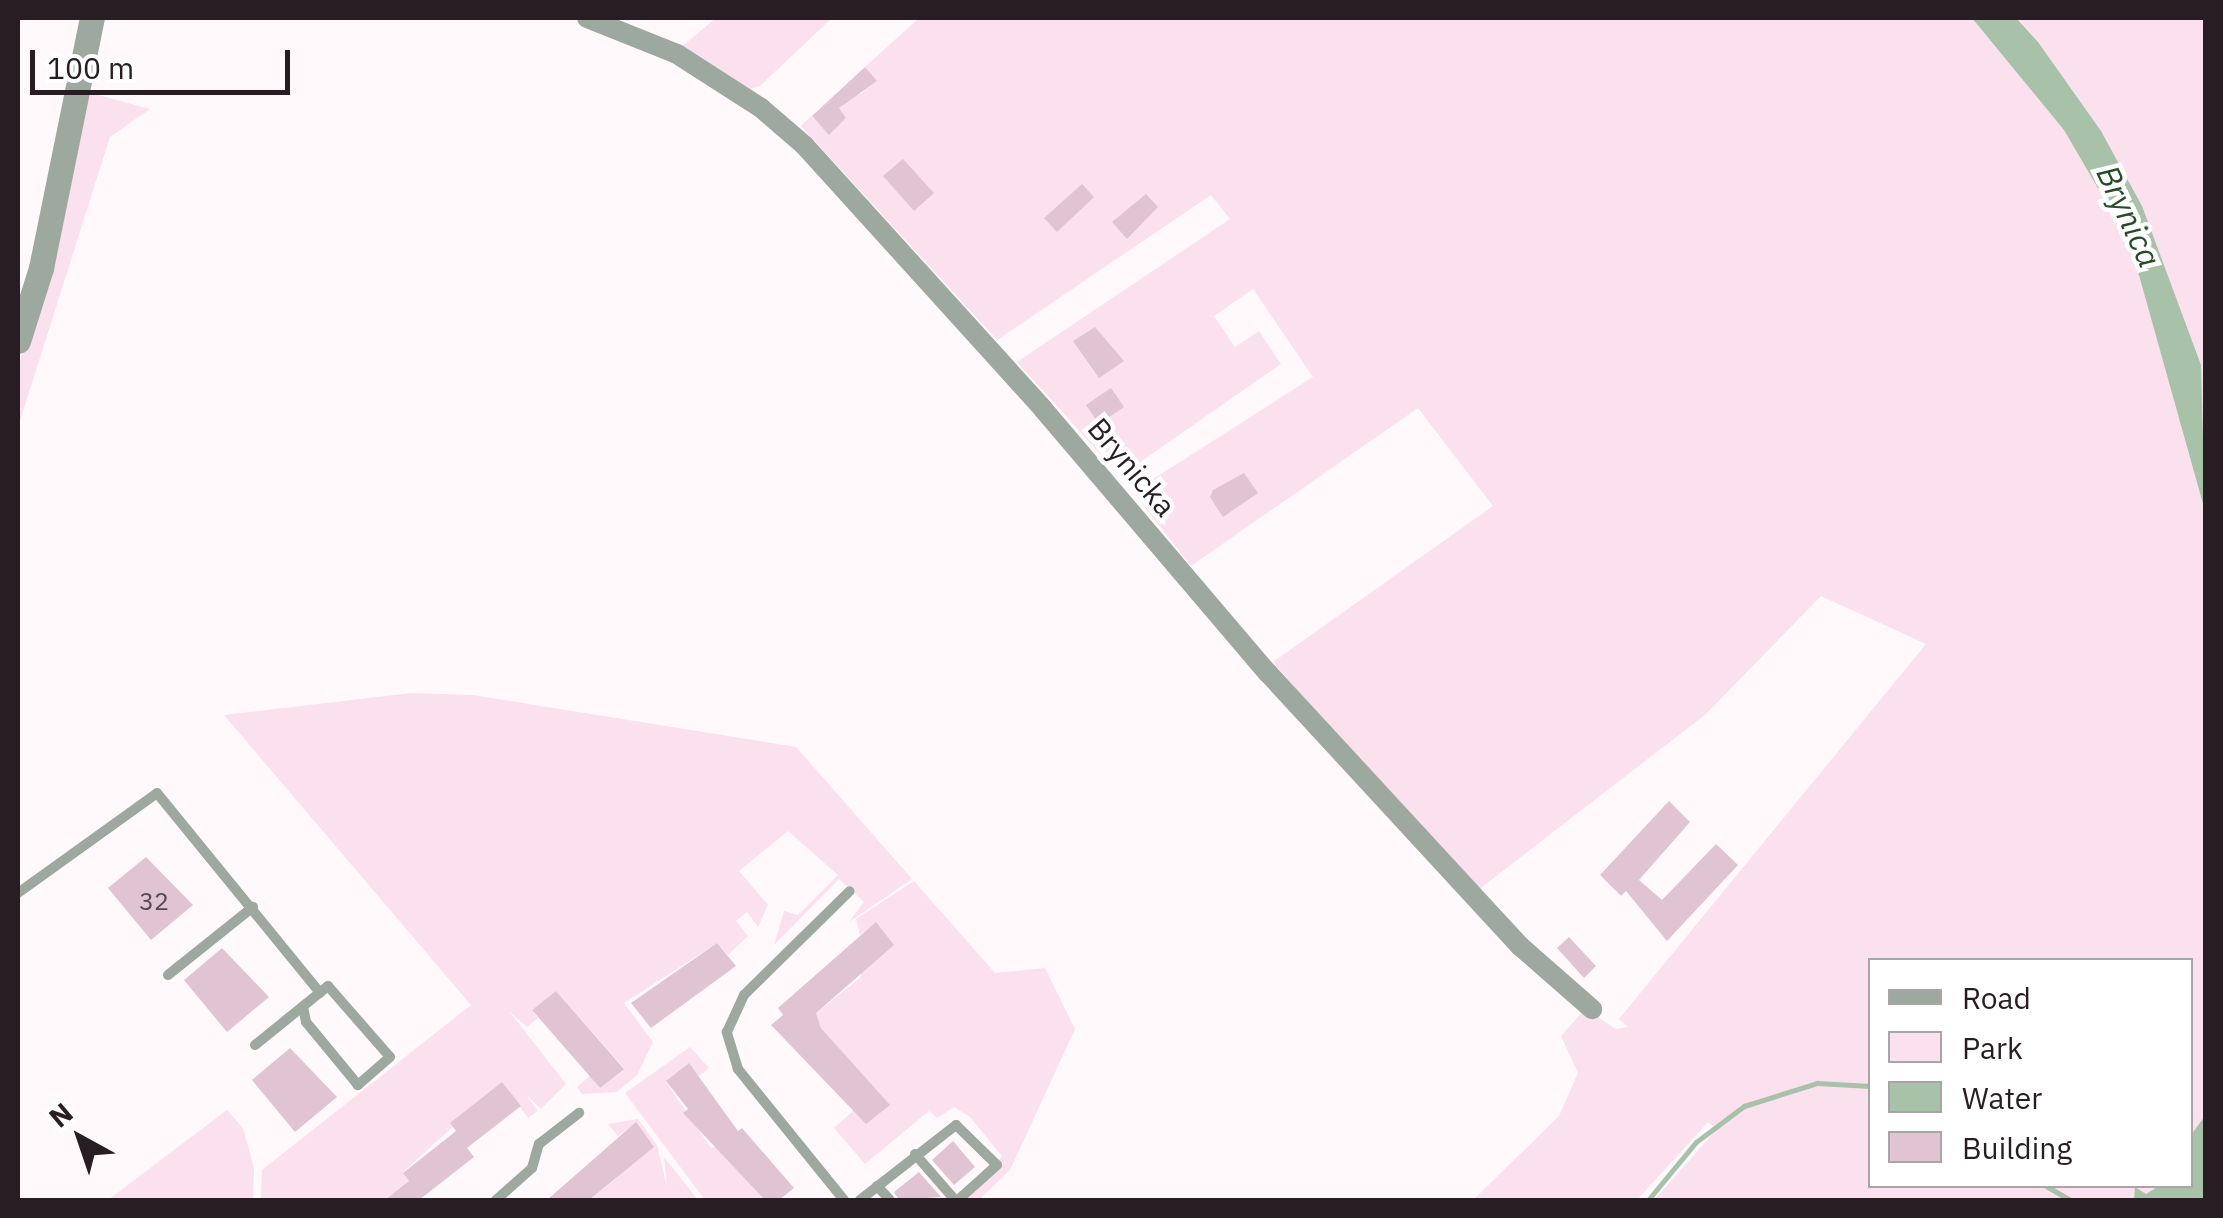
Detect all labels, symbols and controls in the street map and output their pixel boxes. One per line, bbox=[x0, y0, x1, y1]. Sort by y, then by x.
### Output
scale bar bbox=[35, 30, 295, 92]
text: 100 m bbox=[47, 48, 134, 87]
water label: Brynica bbox=[2089, 159, 2169, 273]
street label: Brynicka bbox=[1081, 411, 1183, 523]
house number: 32 bbox=[139, 886, 169, 916]
legend bbox=[1868, 958, 2193, 1188]
text: Road bbox=[1962, 978, 2031, 1017]
text: Park bbox=[1962, 1028, 2023, 1067]
text: Water bbox=[1962, 1078, 2042, 1117]
north arrow bbox=[30, 1088, 130, 1188]
text: N bbox=[41, 1094, 80, 1135]
text: Building bbox=[1962, 1128, 2072, 1167]

